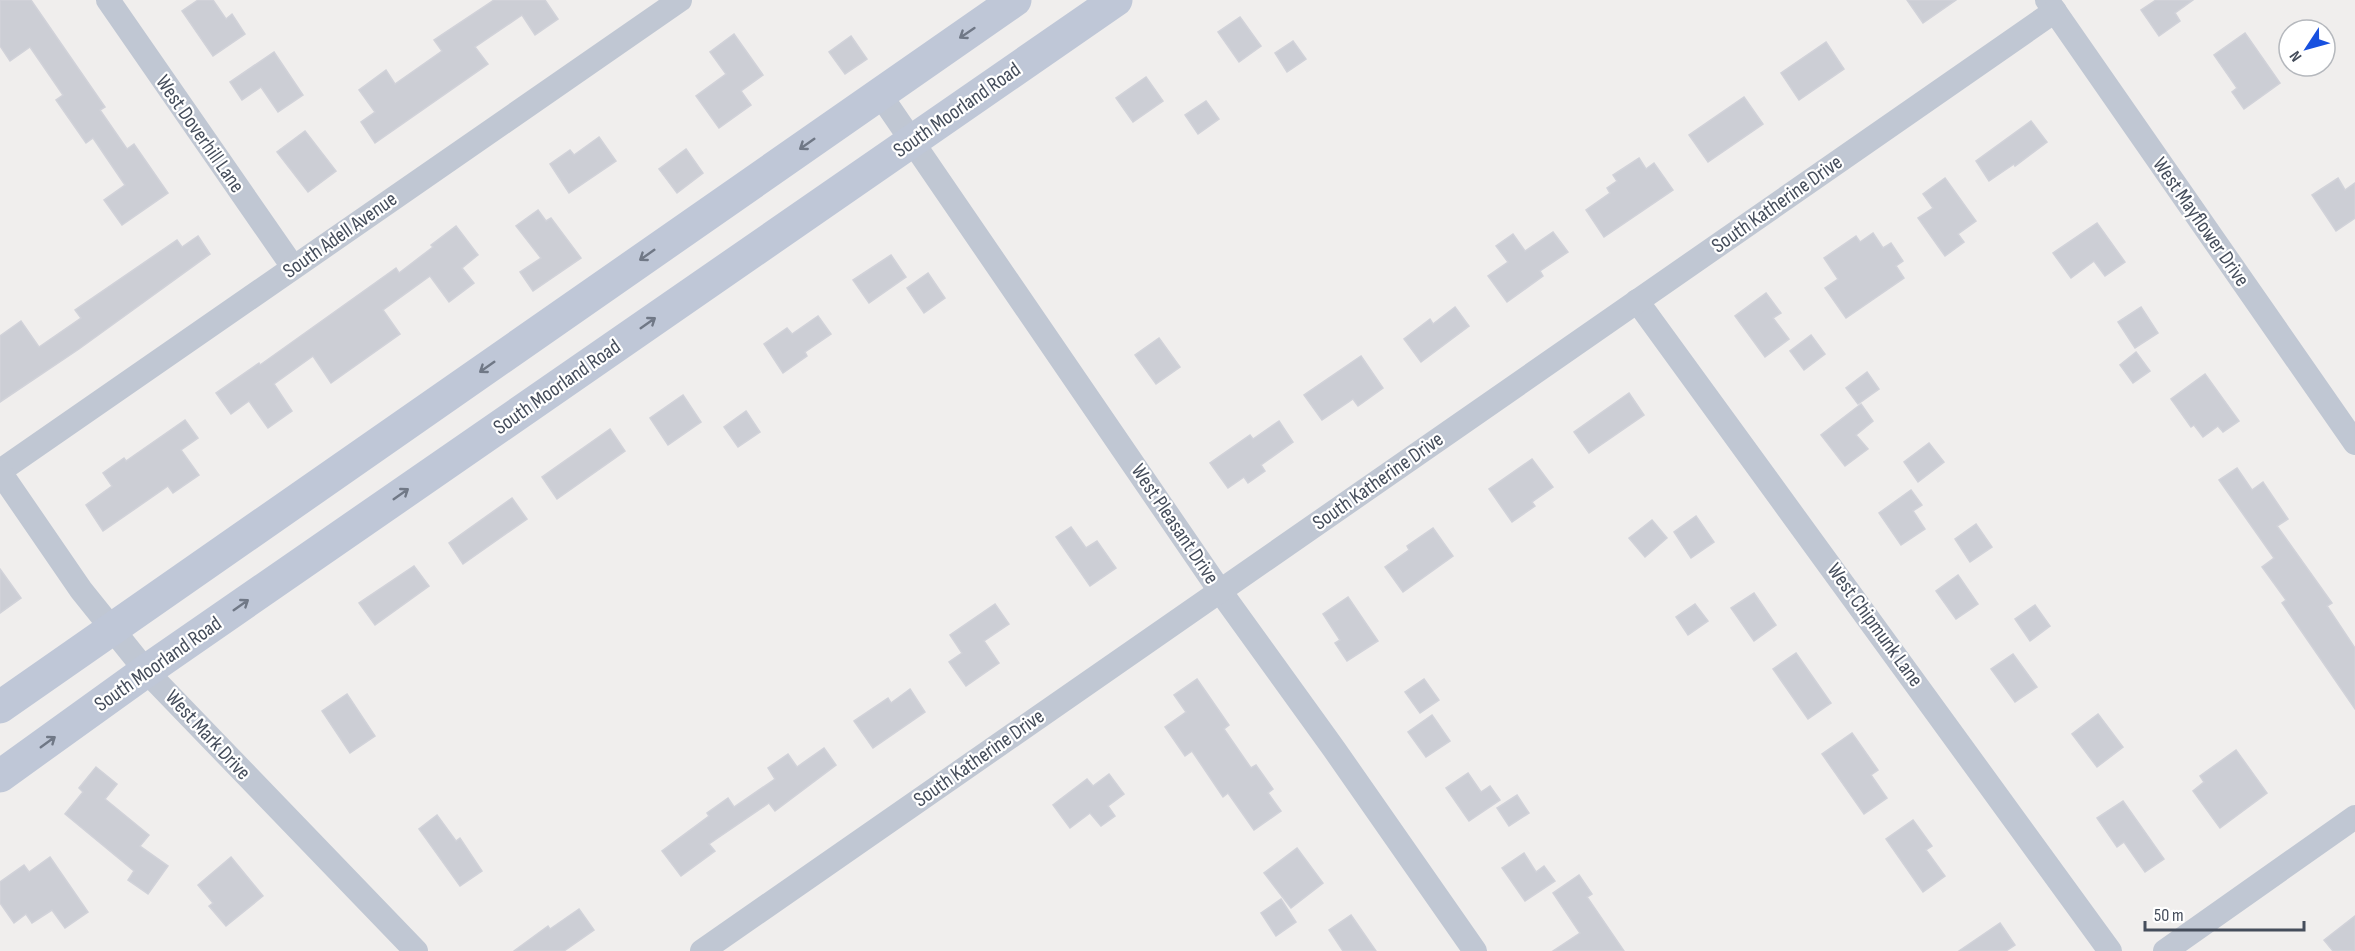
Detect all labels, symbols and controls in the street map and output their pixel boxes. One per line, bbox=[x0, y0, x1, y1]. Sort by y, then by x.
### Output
north arrow bbox=[2277, 18, 2337, 78]
one-way arrow bbox=[959, 27, 976, 39]
text: N bbox=[2286, 47, 2306, 65]
street label: South Moorland Road bbox=[889, 57, 1025, 163]
street label: West Doverhill Lane bbox=[150, 70, 250, 198]
one-way arrow bbox=[799, 138, 815, 150]
street label: South Katherine Drive bbox=[1707, 150, 1847, 258]
street label: West Mayflower Drive bbox=[2147, 153, 2255, 291]
street label: South Adell Avenue bbox=[278, 186, 402, 284]
one-way arrow bbox=[639, 249, 655, 261]
one-way arrow bbox=[639, 317, 656, 329]
street label: South Moorland Road bbox=[489, 334, 625, 440]
one-way arrow bbox=[479, 361, 495, 373]
street label: South Katherine Drive bbox=[1308, 427, 1448, 535]
street label: West Pleasant Drive bbox=[1126, 459, 1224, 589]
one-way arrow bbox=[393, 488, 409, 500]
street label: West Chipmunk Lane bbox=[1822, 558, 1928, 692]
one-way arrow bbox=[232, 599, 249, 611]
street label: South Moorland Road bbox=[90, 611, 226, 717]
street label: West Mark Drive bbox=[160, 685, 256, 785]
street label: South Katherine Drive bbox=[909, 704, 1049, 812]
one-way arrow bbox=[39, 736, 55, 748]
scale bar bbox=[2145, 894, 2304, 932]
text: 50 m bbox=[2154, 905, 2184, 926]

